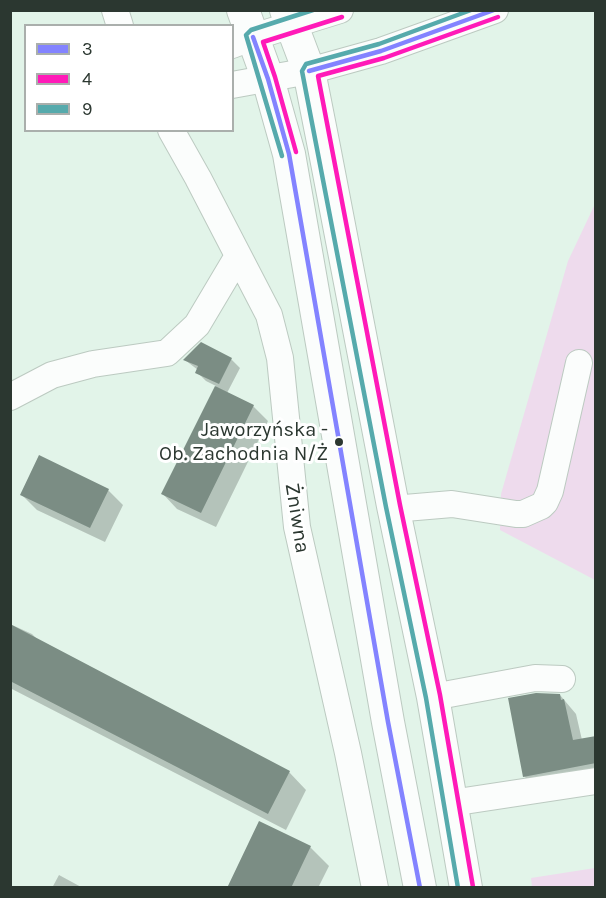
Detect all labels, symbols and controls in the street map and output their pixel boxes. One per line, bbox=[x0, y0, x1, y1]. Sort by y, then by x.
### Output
legend bbox=[24, 24, 234, 132]
text: 3 bbox=[82, 38, 93, 60]
text: 4 bbox=[82, 68, 92, 90]
text: 9 bbox=[82, 98, 92, 120]
place label: Jaworzyńska - Ob. Zachodnia N/Ż bbox=[159, 418, 328, 465]
marker: Jaworzyńska - Ob. Zachodnia N/Ż bbox=[333, 436, 345, 448]
street label: Żniwna bbox=[279, 481, 315, 555]

